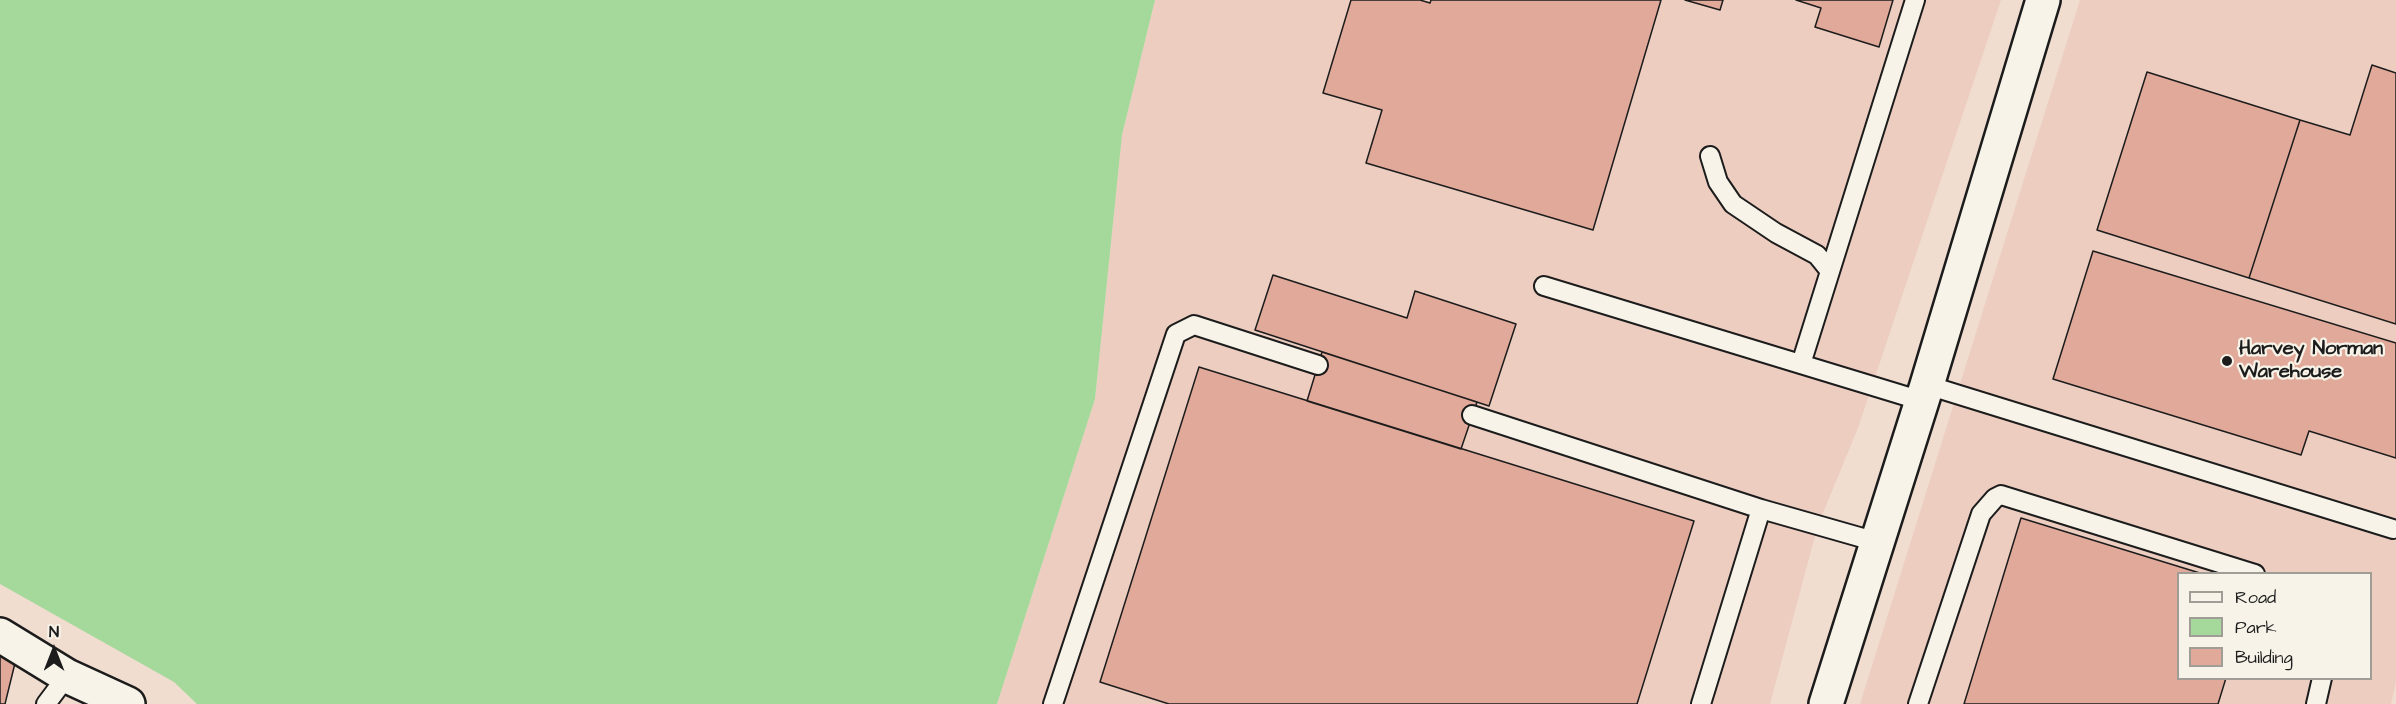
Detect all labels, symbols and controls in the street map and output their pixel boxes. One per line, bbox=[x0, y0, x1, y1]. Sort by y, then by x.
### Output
place label: Harvey Norman Warehouse bbox=[2239, 338, 2383, 385]
marker: Harvey Norman Warehouse bbox=[2220, 354, 2234, 368]
legend bbox=[2177, 572, 2372, 680]
text: Road bbox=[2235, 585, 2276, 610]
text: Park bbox=[2235, 615, 2277, 640]
north arrow bbox=[24, 620, 84, 680]
text: N bbox=[49, 621, 59, 643]
text: Building bbox=[2235, 645, 2293, 670]

